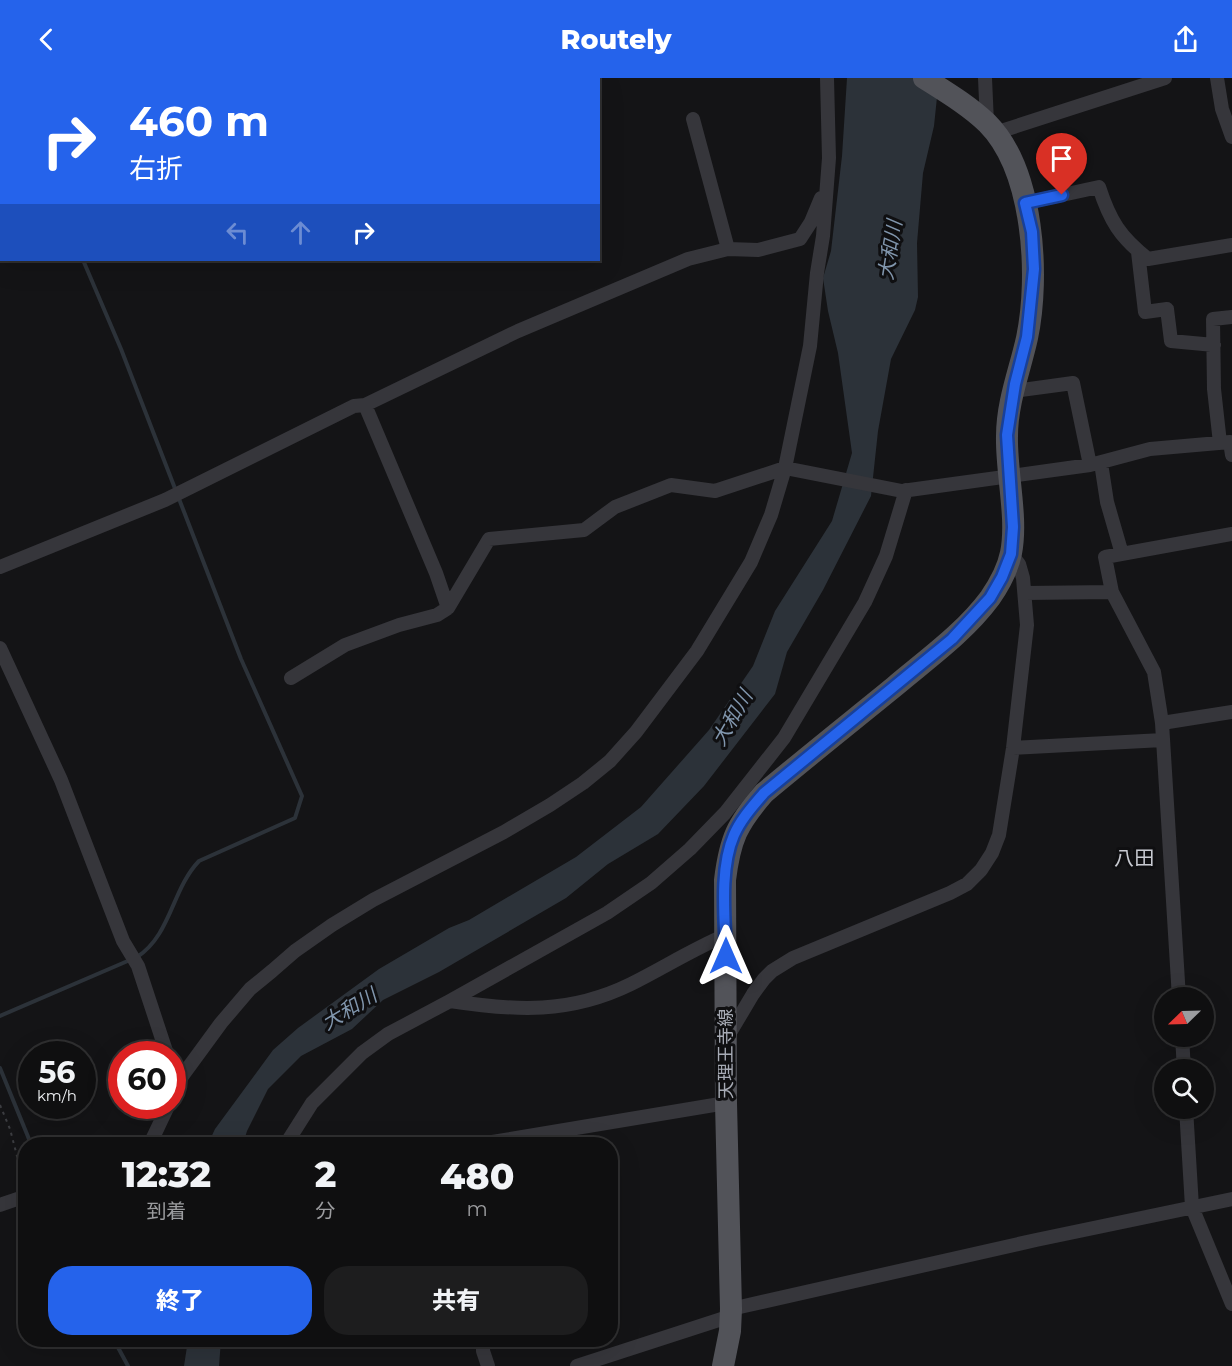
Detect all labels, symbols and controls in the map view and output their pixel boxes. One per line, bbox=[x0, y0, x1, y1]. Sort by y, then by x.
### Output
icon: back bbox=[30, 23, 63, 56]
text: Routely bbox=[561, 23, 671, 56]
icon: share bbox=[1169, 23, 1202, 56]
text: 460 m bbox=[129, 95, 269, 147]
icon: right bbox=[30, 102, 108, 180]
pin bbox=[1036, 133, 1087, 195]
icon: arrive bbox=[1045, 142, 1078, 175]
text: 右折 bbox=[129, 152, 183, 185]
icon: left bbox=[221, 216, 254, 249]
icon: ahead bbox=[284, 216, 317, 249]
icon: right bbox=[347, 216, 380, 249]
water label: 大和川 bbox=[873, 217, 907, 282]
water label: 大和川 bbox=[707, 684, 758, 750]
district label: 八田 bbox=[1114, 846, 1154, 870]
position arrow bbox=[694, 924, 758, 988]
water label: 大和川 bbox=[317, 982, 383, 1035]
north arrow bbox=[1154, 987, 1214, 1047]
map controls bbox=[1154, 987, 1214, 1119]
street label: 天理王寺線 bbox=[715, 1009, 737, 1099]
speed limit sign: 60 bbox=[108, 1041, 186, 1119]
text: 56 bbox=[39, 1054, 75, 1091]
button: search bbox=[1154, 1059, 1214, 1119]
text: km/h bbox=[37, 1086, 77, 1105]
text: 12:32 bbox=[122, 1152, 211, 1196]
text: 2 bbox=[315, 1152, 336, 1196]
text: 480 bbox=[440, 1154, 514, 1198]
text: m bbox=[467, 1197, 488, 1221]
text: 到着 bbox=[146, 1199, 186, 1223]
text: 分 bbox=[316, 1199, 336, 1223]
button: 終了 bbox=[48, 1266, 312, 1335]
button: 共有 bbox=[324, 1266, 588, 1335]

